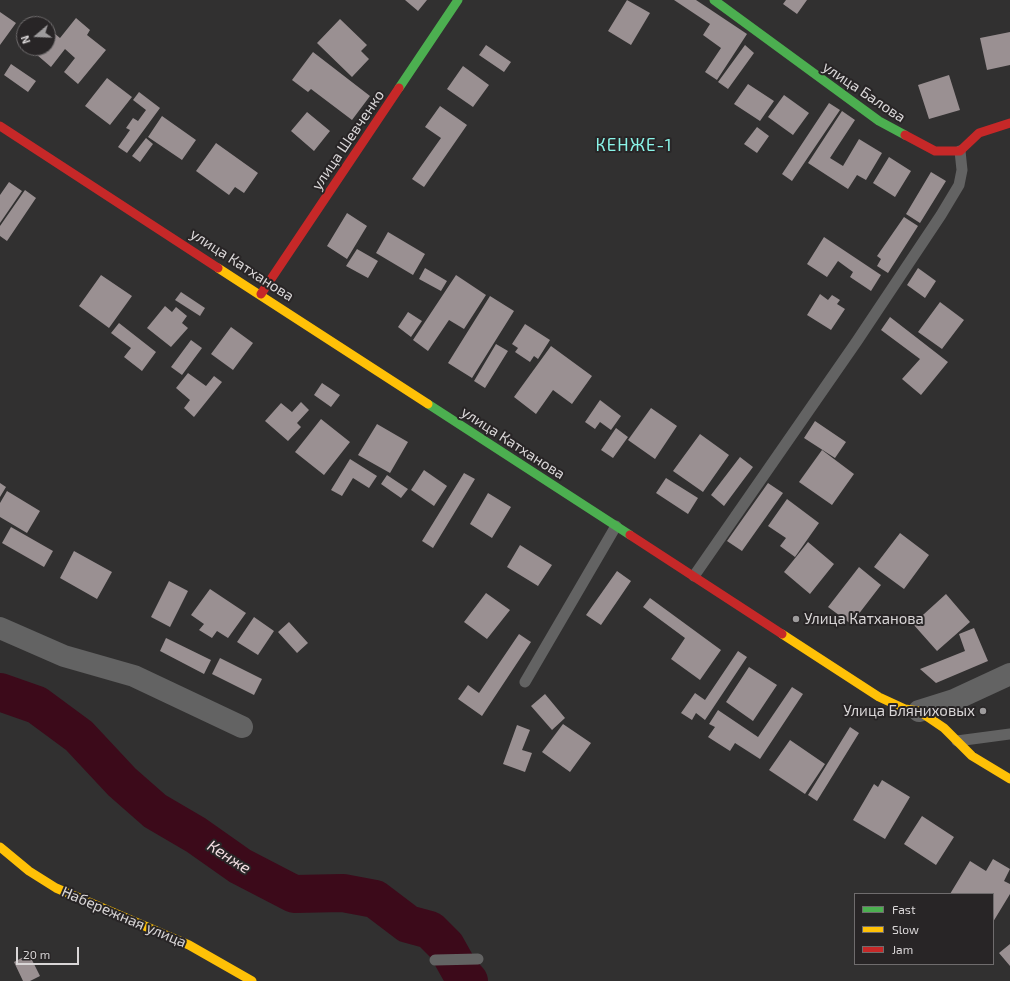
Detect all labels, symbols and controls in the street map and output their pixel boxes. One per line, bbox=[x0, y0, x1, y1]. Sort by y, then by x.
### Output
north arrow bbox=[16, 16, 56, 56]
text: N bbox=[18, 34, 33, 46]
street label: улица Балова bbox=[819, 58, 909, 126]
street label: улица Шевченко bbox=[308, 86, 388, 194]
district label: КЕНЖЕ-1 bbox=[596, 135, 672, 155]
street label: улица Катханова bbox=[187, 225, 297, 305]
street label: улица Катханова bbox=[458, 403, 568, 483]
place label: Улица Катханова bbox=[804, 610, 924, 628]
marker: Улица Катханова bbox=[791, 614, 801, 624]
place label: Улица Бляниховых bbox=[843, 702, 975, 720]
marker: Улица Бляниховых bbox=[978, 706, 988, 716]
water label: Кенже bbox=[204, 836, 254, 878]
street label: Набережная улица bbox=[59, 883, 189, 951]
legend bbox=[854, 893, 994, 965]
text: Fast bbox=[892, 902, 915, 916]
text: Slow bbox=[892, 922, 919, 936]
scale bar bbox=[18, 939, 81, 965]
text: Jam bbox=[892, 942, 913, 956]
text: 20 m bbox=[23, 947, 50, 961]

